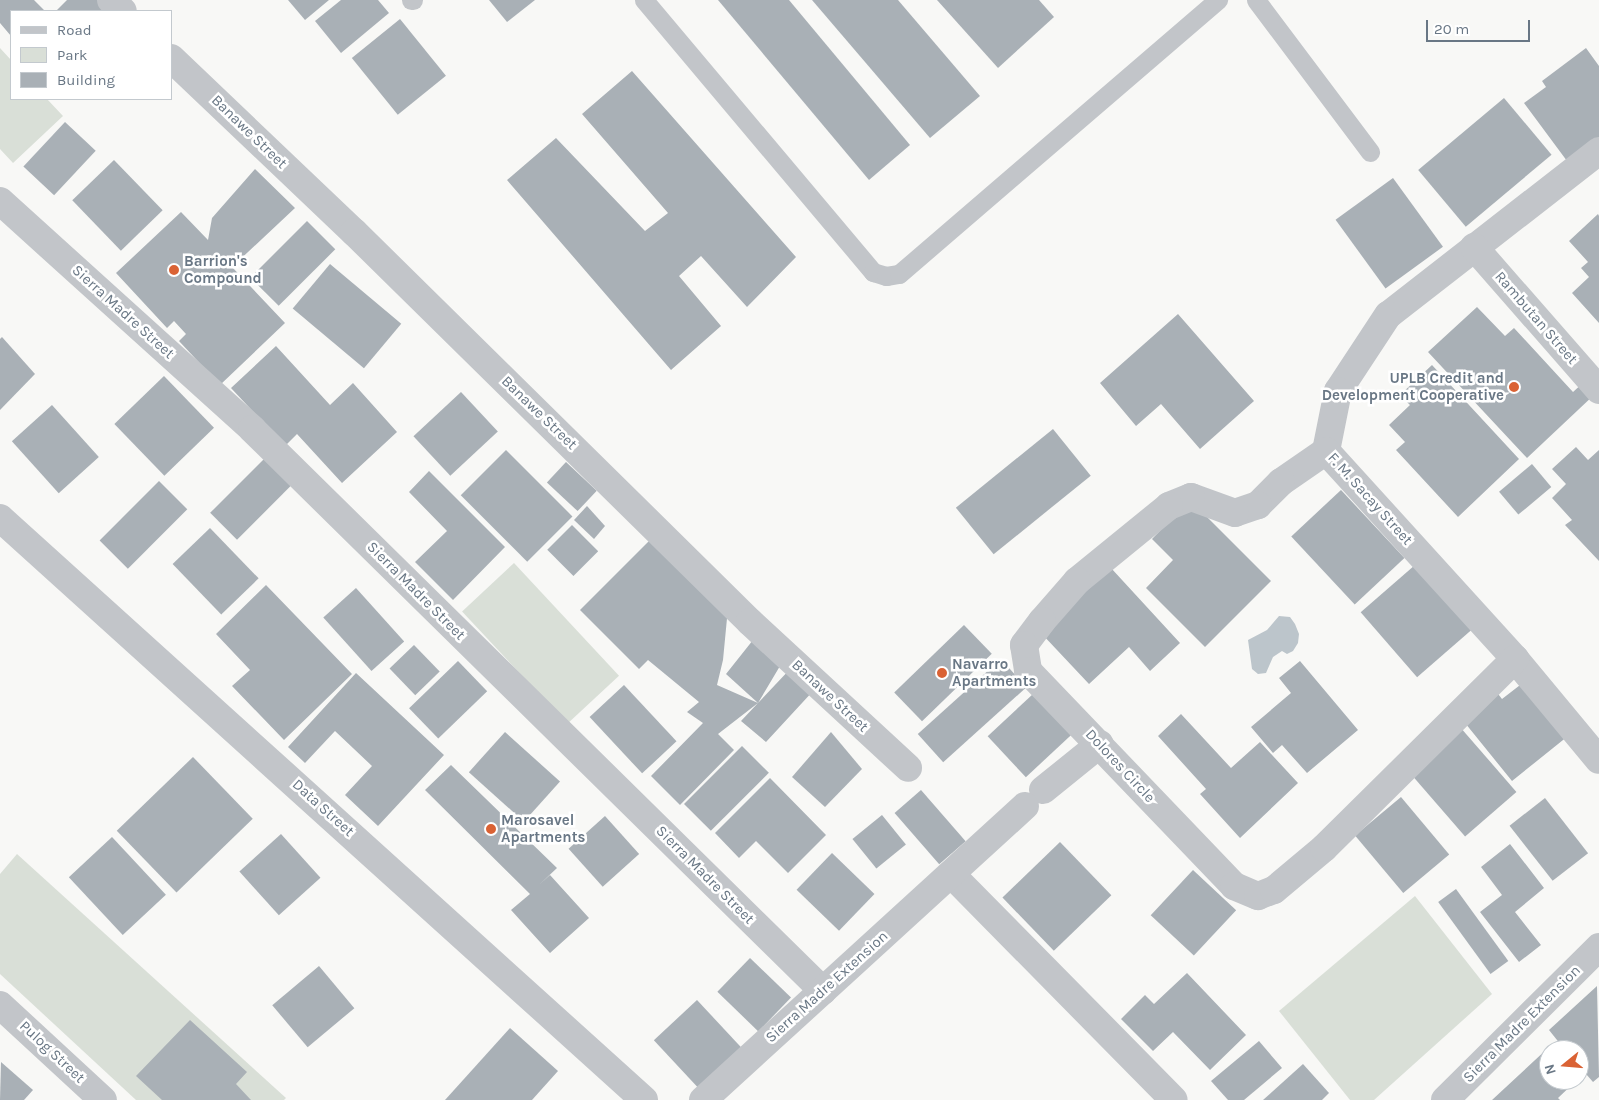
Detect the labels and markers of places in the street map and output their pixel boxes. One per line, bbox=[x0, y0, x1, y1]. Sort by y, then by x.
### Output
place label: Barrion's Compound bbox=[184, 252, 262, 287]
marker: Barrion's Compound bbox=[168, 264, 180, 276]
place label: UPLB Credit and Development Cooperative bbox=[1322, 369, 1504, 404]
marker: UPLB Credit and Development Cooperative bbox=[1508, 381, 1520, 393]
place label: Navarro Apartments bbox=[952, 655, 1036, 690]
marker: Navarro Apartments bbox=[936, 667, 948, 679]
place label: Marosavel Apartments bbox=[501, 811, 585, 846]
marker: Marosavel Apartments bbox=[485, 823, 497, 835]

